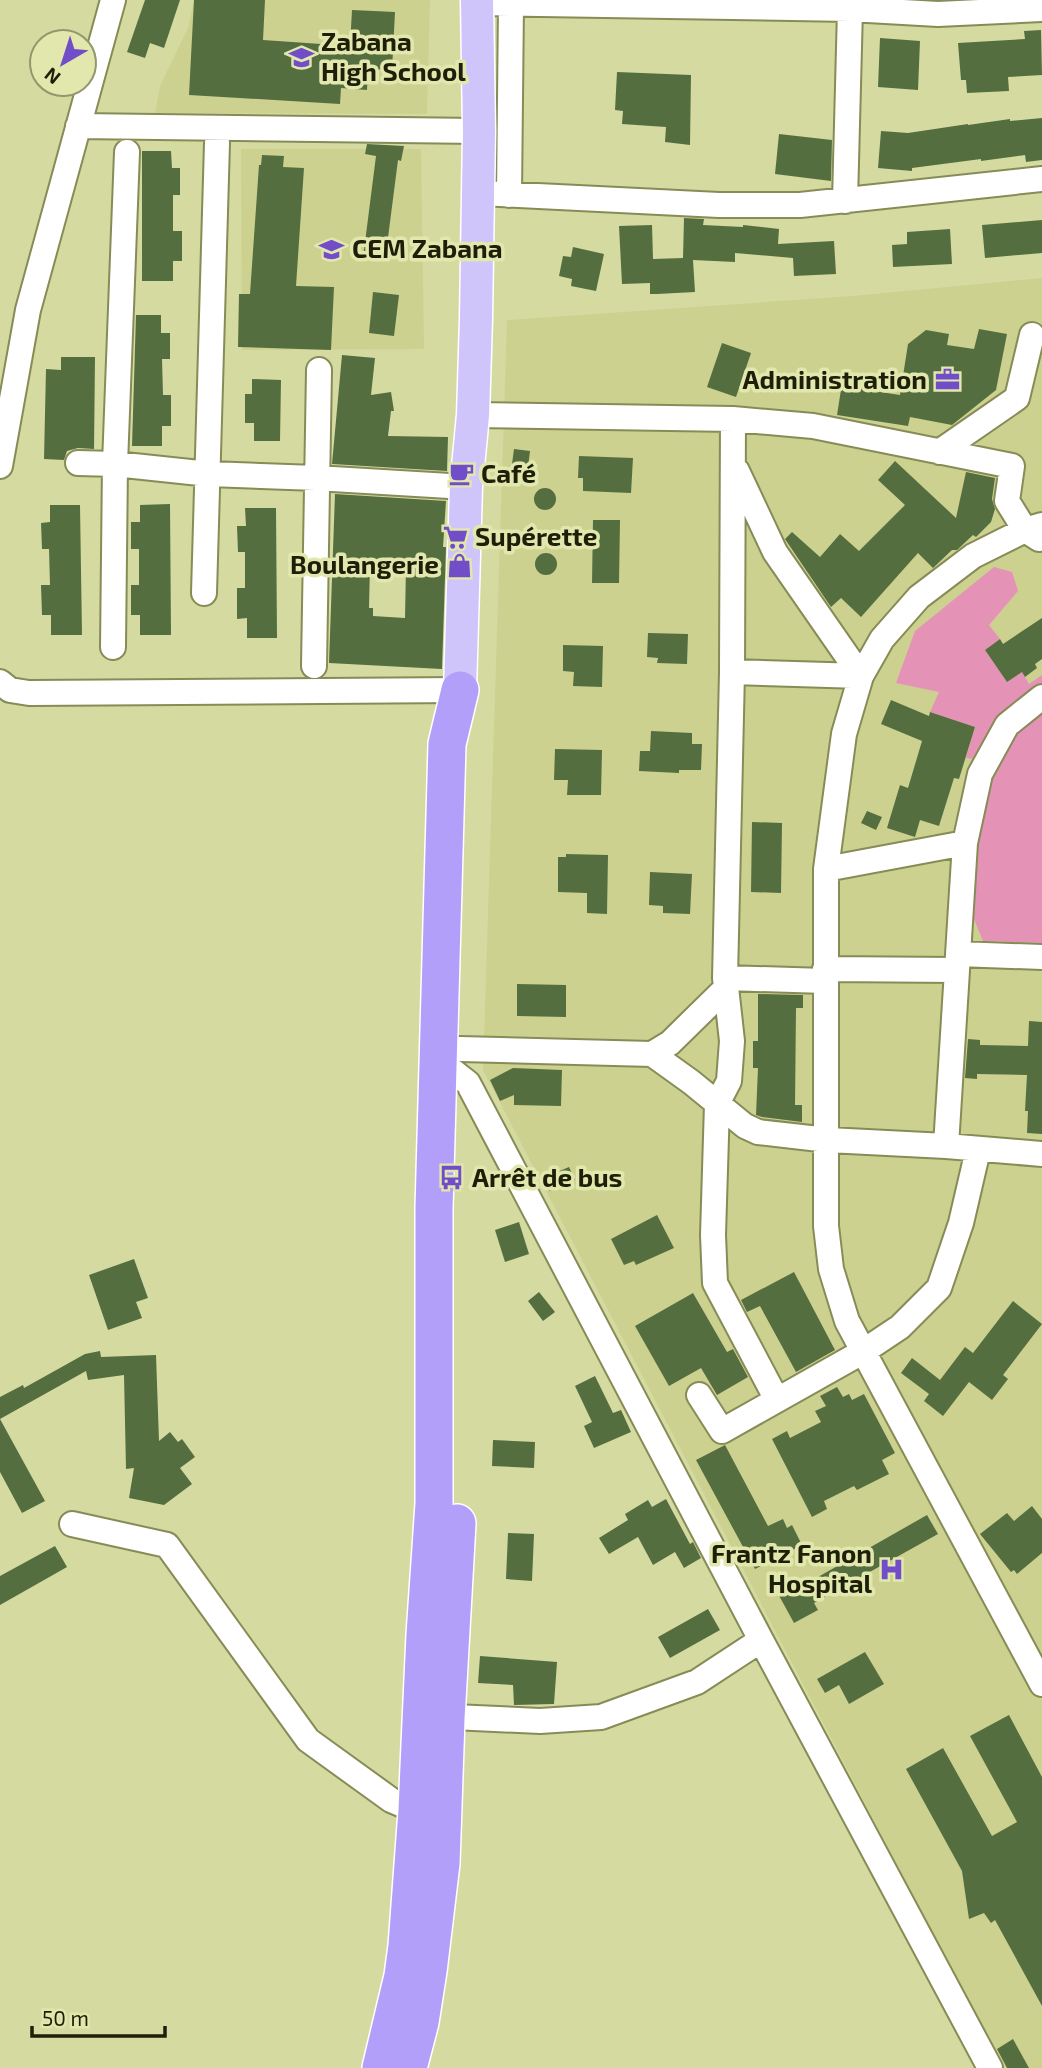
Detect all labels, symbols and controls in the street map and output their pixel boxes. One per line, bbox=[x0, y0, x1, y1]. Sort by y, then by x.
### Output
place label: Zabana High School bbox=[321, 25, 466, 86]
north arrow bbox=[28, 28, 98, 98]
school or university icon: Zabana High School bbox=[287, 43, 315, 71]
text: N bbox=[39, 63, 65, 90]
place label: CEM Zabana bbox=[352, 232, 503, 263]
school or university icon: CEM Zabana bbox=[318, 235, 346, 263]
place label: Administration bbox=[743, 363, 927, 394]
office icon: Administration bbox=[933, 366, 961, 394]
place label: Café bbox=[481, 457, 536, 488]
cafe icon: Café bbox=[447, 460, 475, 488]
place label: Supérette bbox=[475, 520, 597, 551]
supermarket icon: Supérette bbox=[441, 523, 469, 551]
place label: Boulangerie bbox=[290, 548, 439, 579]
shop icon: Boulangerie bbox=[445, 551, 473, 579]
place label: Arrêt de bus bbox=[472, 1161, 622, 1192]
bus stop icon: Arrêt de bus bbox=[438, 1164, 466, 1192]
place label: Frantz Fanon Hospital bbox=[711, 1537, 872, 1598]
hospital icon: Frantz Fanon Hospital bbox=[878, 1555, 906, 1583]
scale bar bbox=[32, 1994, 164, 2038]
text: 50 m bbox=[42, 2005, 89, 2030]

